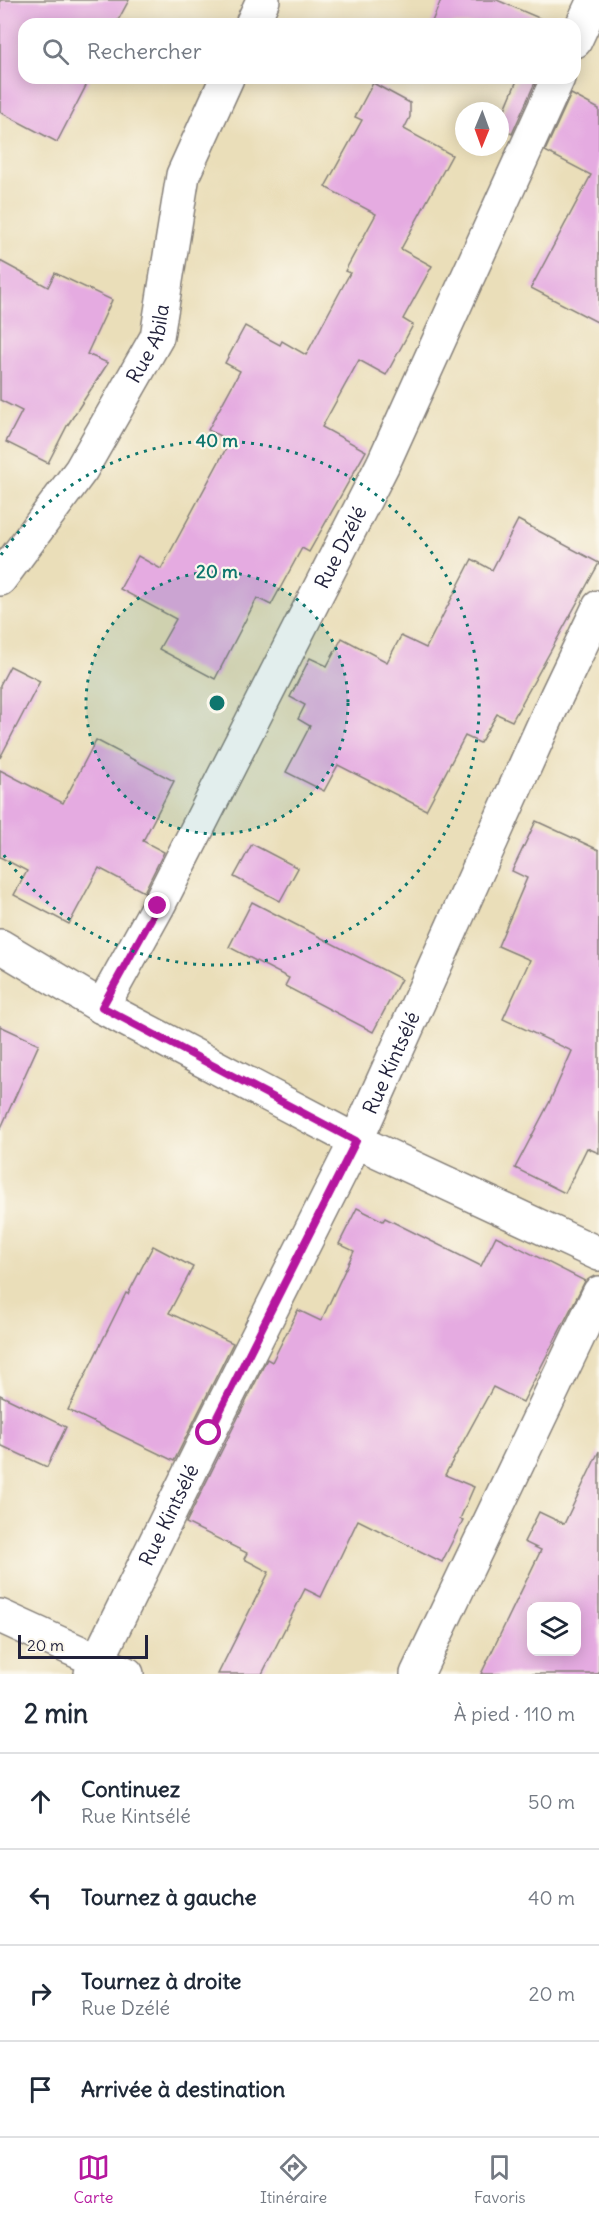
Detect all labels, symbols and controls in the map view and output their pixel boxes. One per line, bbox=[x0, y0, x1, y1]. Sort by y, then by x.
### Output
search box bbox=[18, 18, 581, 84]
icon: search bbox=[39, 35, 72, 68]
text: Rechercher bbox=[87, 37, 202, 65]
north arrow bbox=[455, 102, 509, 156]
street label: Rue Abila bbox=[120, 302, 174, 387]
text: 40 m bbox=[196, 429, 238, 452]
street label: Rue Dzélé bbox=[309, 502, 372, 592]
text: 20 m bbox=[196, 560, 238, 583]
centre of rings bbox=[207, 693, 227, 713]
route end bbox=[144, 892, 170, 918]
street label: Rue Kintsélé bbox=[357, 1007, 425, 1118]
route start bbox=[195, 1419, 221, 1445]
street label: Rue Kintsélé bbox=[133, 1460, 204, 1570]
map controls bbox=[527, 1602, 581, 1656]
button: layers bbox=[527, 1602, 581, 1656]
scale bar bbox=[18, 1632, 148, 1660]
text: 20 m bbox=[27, 1635, 64, 1655]
text: 2 min bbox=[24, 1697, 88, 1730]
text: À pied · 110 m bbox=[454, 1701, 575, 1726]
text: Continuez bbox=[81, 1775, 180, 1803]
icon: ahead bbox=[24, 1785, 57, 1818]
text: 50 m bbox=[528, 1789, 575, 1814]
text: Rue Kintsélé bbox=[81, 1803, 191, 1828]
icon: left bbox=[24, 1881, 57, 1914]
text: Tournez à gauche bbox=[81, 1883, 257, 1911]
text: 40 m bbox=[528, 1885, 575, 1910]
text: Tournez à droite bbox=[81, 1967, 241, 1995]
icon: right bbox=[24, 1977, 57, 2010]
text: 20 m bbox=[529, 1981, 575, 2006]
text: Rue Dzélé bbox=[81, 1995, 170, 2020]
icon: arrive bbox=[24, 2073, 57, 2106]
text: Arrivée à destination bbox=[81, 2075, 285, 2103]
tab: Carte bbox=[73, 2151, 113, 2207]
tab: Itinéraire bbox=[260, 2151, 327, 2207]
tab: Favoris bbox=[474, 2151, 526, 2207]

